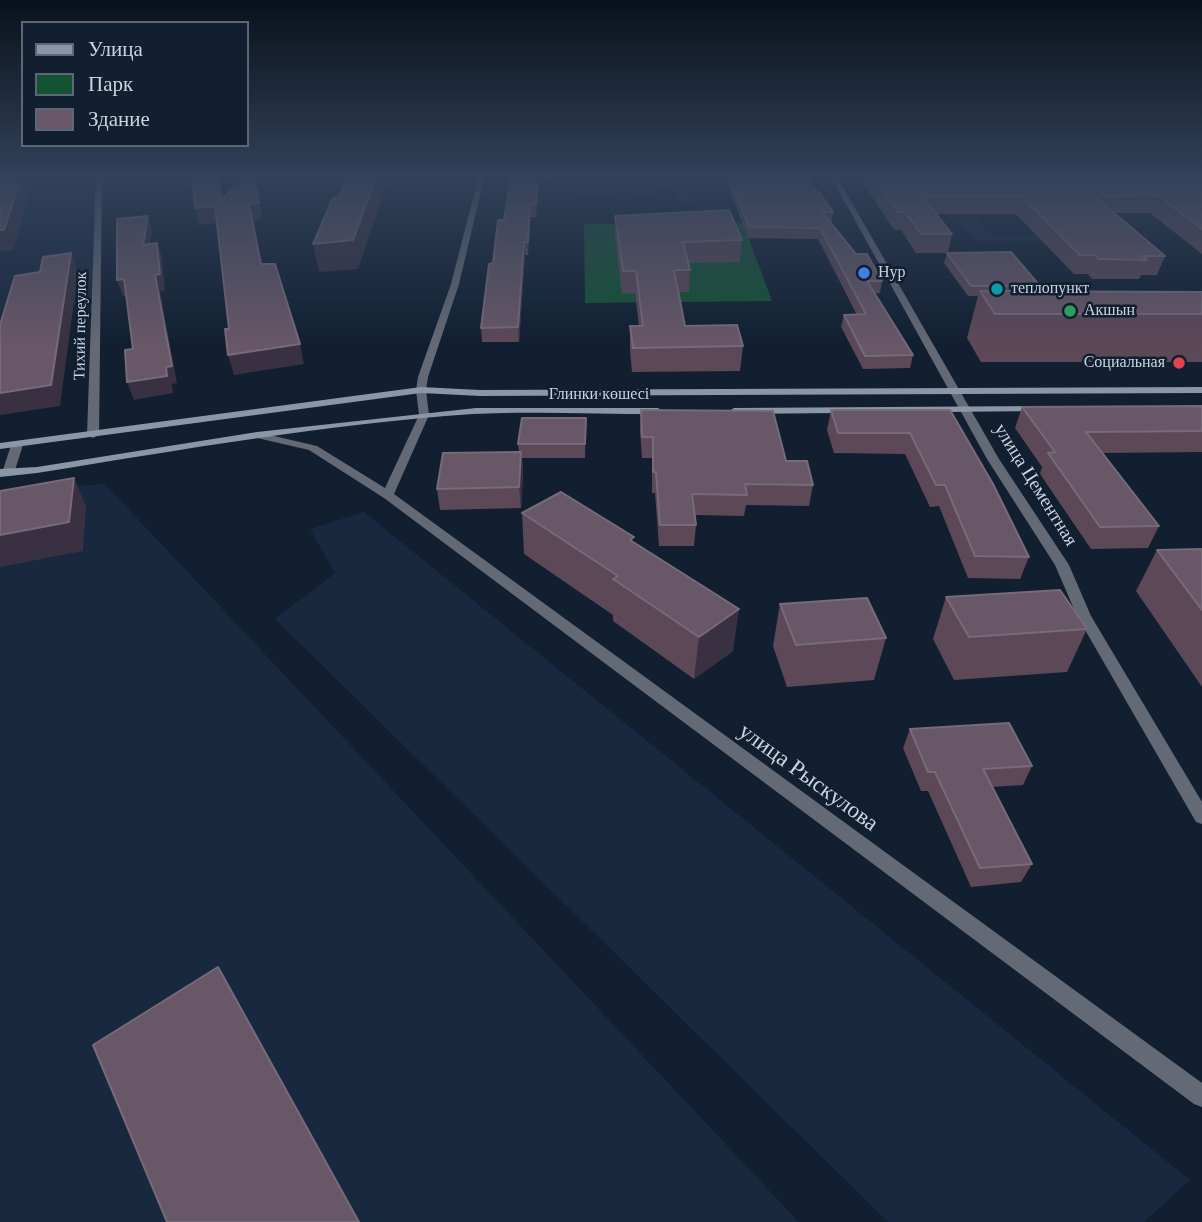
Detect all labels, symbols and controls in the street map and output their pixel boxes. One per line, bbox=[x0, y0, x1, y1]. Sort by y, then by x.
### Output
legend bbox=[21, 21, 248, 147]
text: Улица bbox=[88, 37, 143, 61]
text: Парк bbox=[88, 72, 133, 96]
text: Здание bbox=[88, 107, 150, 131]
place label: Нур bbox=[878, 263, 906, 283]
marker: Нур bbox=[856, 265, 872, 281]
street label: Тихий переулок bbox=[70, 272, 92, 380]
place label: теплопункт bbox=[1011, 279, 1089, 299]
marker: теплопункт bbox=[989, 281, 1005, 297]
place label: Акшын bbox=[1084, 301, 1135, 321]
marker: Акшын bbox=[1062, 303, 1078, 319]
place label: Социальная bbox=[1084, 353, 1165, 373]
marker: Социальная bbox=[1171, 355, 1187, 371]
street label: Глинки көшесі bbox=[549, 385, 649, 405]
street label: улица Цементная bbox=[988, 420, 1082, 550]
street label: улица Рыскулова bbox=[733, 718, 883, 838]

